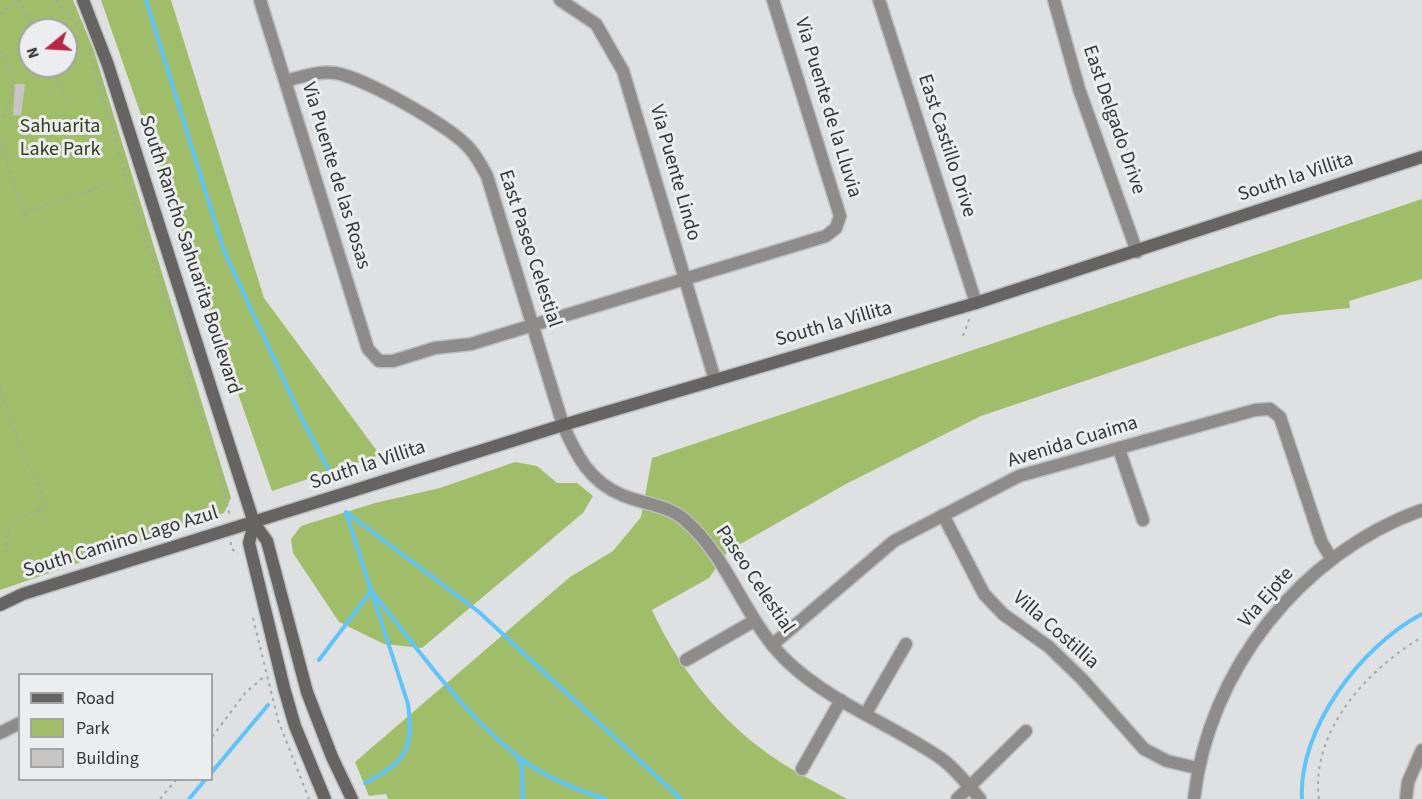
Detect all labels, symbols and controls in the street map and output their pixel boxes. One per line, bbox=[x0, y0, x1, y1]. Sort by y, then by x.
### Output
street label: Via Puente de la Lluvia bbox=[788, 15, 866, 201]
north arrow bbox=[18, 18, 78, 78]
street label: East Delgado Drive bbox=[1076, 42, 1150, 198]
text: N bbox=[21, 44, 45, 61]
street label: East Castillo Drive bbox=[912, 71, 980, 221]
street label: Via Puente de las Rosas bbox=[295, 80, 375, 272]
street label: Via Puente Lindo bbox=[643, 102, 705, 244]
street label: South Rancho Sahuarita Boulevard bbox=[133, 113, 245, 397]
park label: Sahuarita Lake Park bbox=[20, 116, 100, 163]
street label: South la Villita bbox=[1235, 148, 1357, 208]
street label: East Paseo Celestial bbox=[492, 167, 566, 331]
street label: South la Villita bbox=[773, 297, 895, 353]
street label: Avenida Cuaima bbox=[1005, 412, 1141, 474]
street label: South la Villita bbox=[307, 436, 429, 496]
street label: South Camino Lago Azul bbox=[21, 502, 221, 584]
street label: Paseo Celestial bbox=[709, 522, 799, 638]
street label: Via Ejote bbox=[1234, 563, 1300, 633]
street label: Villa Costillia bbox=[1007, 587, 1103, 675]
legend bbox=[18, 673, 213, 781]
text: Road bbox=[76, 686, 115, 711]
text: Park bbox=[76, 716, 110, 741]
text: Building bbox=[76, 746, 139, 771]

